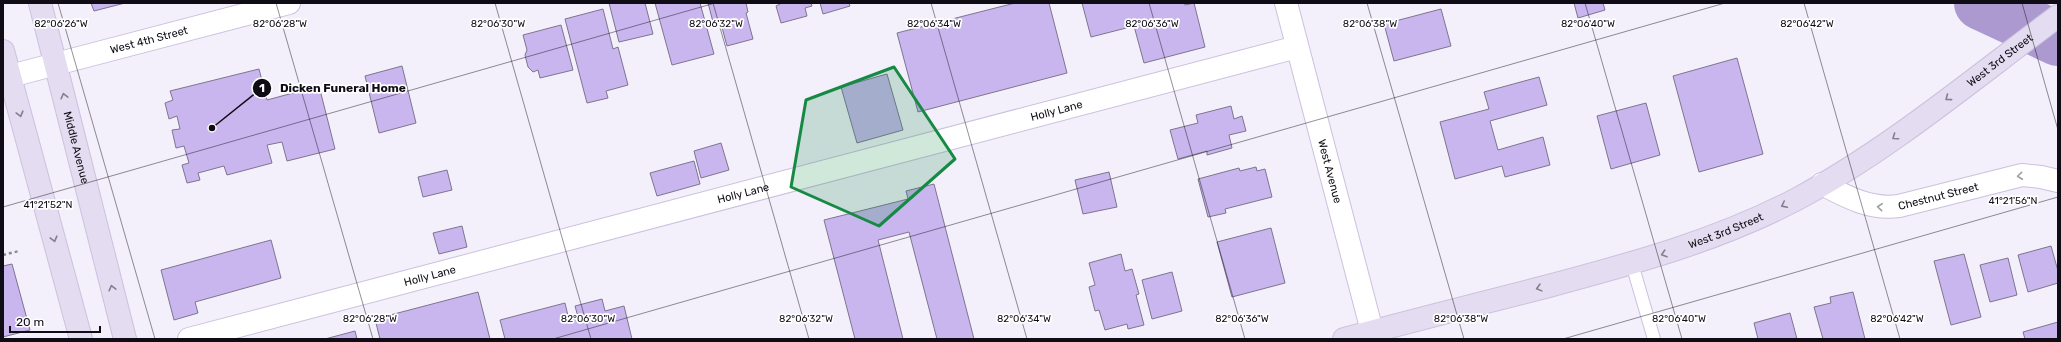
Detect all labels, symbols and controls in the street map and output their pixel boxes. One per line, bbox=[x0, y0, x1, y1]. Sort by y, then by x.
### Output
text: 82°06'26"W bbox=[34, 18, 88, 30]
text: 82°06'28"W bbox=[253, 18, 307, 30]
text: 82°06'30"W bbox=[471, 18, 525, 30]
text: 82°06'32"W bbox=[689, 18, 743, 30]
text: 82°06'34"W bbox=[907, 18, 961, 30]
text: 82°06'36"W bbox=[1125, 18, 1179, 30]
text: 82°06'38"W bbox=[1343, 18, 1397, 30]
text: 82°06'40"W bbox=[1561, 18, 1615, 30]
text: 82°06'42"W bbox=[1780, 18, 1834, 30]
street label: West 4th Street bbox=[109, 24, 190, 57]
street label: West 3rd Street bbox=[1965, 31, 2036, 90]
callout: Dicken Funeral Home bbox=[252, 76, 414, 100]
text: 1 bbox=[259, 81, 265, 95]
text: Dicken Funeral Home bbox=[280, 81, 406, 95]
one-way arrow bbox=[60, 93, 69, 100]
one-way arrow bbox=[1946, 93, 1953, 100]
street label: Holly Lane bbox=[1029, 98, 1084, 124]
one-way arrow bbox=[15, 110, 24, 117]
street label: Middle Avenue bbox=[61, 110, 91, 185]
one-way arrow bbox=[1892, 132, 1899, 140]
street label: West Avenue bbox=[1315, 138, 1344, 205]
one-way arrow bbox=[2017, 172, 2023, 181]
street label: Holly Lane bbox=[716, 180, 771, 207]
street label: Chestnut Street bbox=[1897, 180, 1981, 213]
text: 41°21'56"N bbox=[1989, 195, 2037, 207]
text: 41°21'52"N bbox=[24, 199, 73, 211]
one-way arrow bbox=[1781, 200, 1789, 208]
one-way arrow bbox=[1877, 203, 1883, 212]
street label: West 3rd Street bbox=[1687, 210, 1766, 252]
one-way arrow bbox=[49, 235, 58, 242]
one-way arrow bbox=[1661, 249, 1668, 258]
street label: Holly Lane bbox=[403, 263, 457, 289]
one-way arrow bbox=[108, 284, 117, 291]
one-way arrow bbox=[1536, 284, 1542, 292]
scale bar bbox=[10, 308, 100, 334]
text: 82°06'28"W bbox=[343, 313, 397, 325]
text: 82°06'30"W bbox=[561, 313, 615, 325]
text: 82°06'32"W bbox=[779, 313, 833, 325]
text: 82°06'34"W bbox=[997, 313, 1051, 325]
text: 82°06'36"W bbox=[1215, 313, 1269, 325]
text: 82°06'38"W bbox=[1434, 313, 1488, 325]
text: 82°06'40"W bbox=[1652, 313, 1706, 325]
text: 82°06'42"W bbox=[1870, 313, 1924, 325]
text: 20 m bbox=[16, 315, 44, 329]

